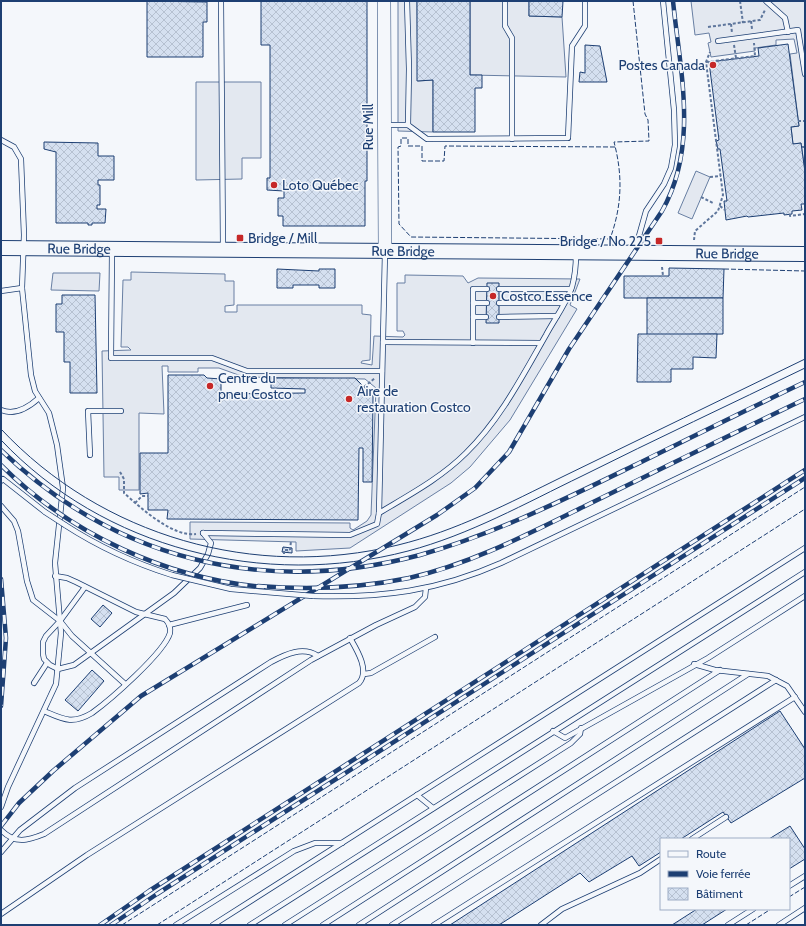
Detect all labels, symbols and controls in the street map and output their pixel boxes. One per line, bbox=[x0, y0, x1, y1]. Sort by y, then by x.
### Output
place label: Postes Canada bbox=[619, 56, 705, 74]
marker: Postes Canada bbox=[708, 60, 718, 70]
street label: Rue Mill bbox=[359, 103, 377, 150]
place label: Loto Québec bbox=[282, 176, 359, 194]
marker: Loto Québec bbox=[269, 180, 279, 190]
place label: Bridge / Mill bbox=[248, 229, 318, 247]
place label: Bridge / No 225 bbox=[560, 232, 651, 250]
marker: Bridge / Mill bbox=[235, 233, 245, 243]
marker: Bridge / No 225 bbox=[654, 236, 664, 246]
street label: Rue Bridge bbox=[47, 239, 111, 258]
street label: Rue Bridge bbox=[371, 242, 435, 260]
street label: Rue Bridge bbox=[695, 244, 759, 263]
place label: Costco Essence bbox=[501, 287, 592, 305]
marker: Costco Essence bbox=[488, 291, 498, 301]
place label: Centre du pneu Costco bbox=[218, 369, 292, 403]
marker: Centre du pneu Costco bbox=[205, 381, 215, 391]
place label: Aire de restauration Costco bbox=[357, 382, 471, 416]
marker: Aire de restauration Costco bbox=[344, 394, 354, 404]
legend bbox=[660, 838, 790, 910]
text: Route bbox=[696, 846, 726, 861]
text: Voie ferrée bbox=[696, 866, 750, 881]
text: Bâtiment bbox=[696, 886, 743, 901]

